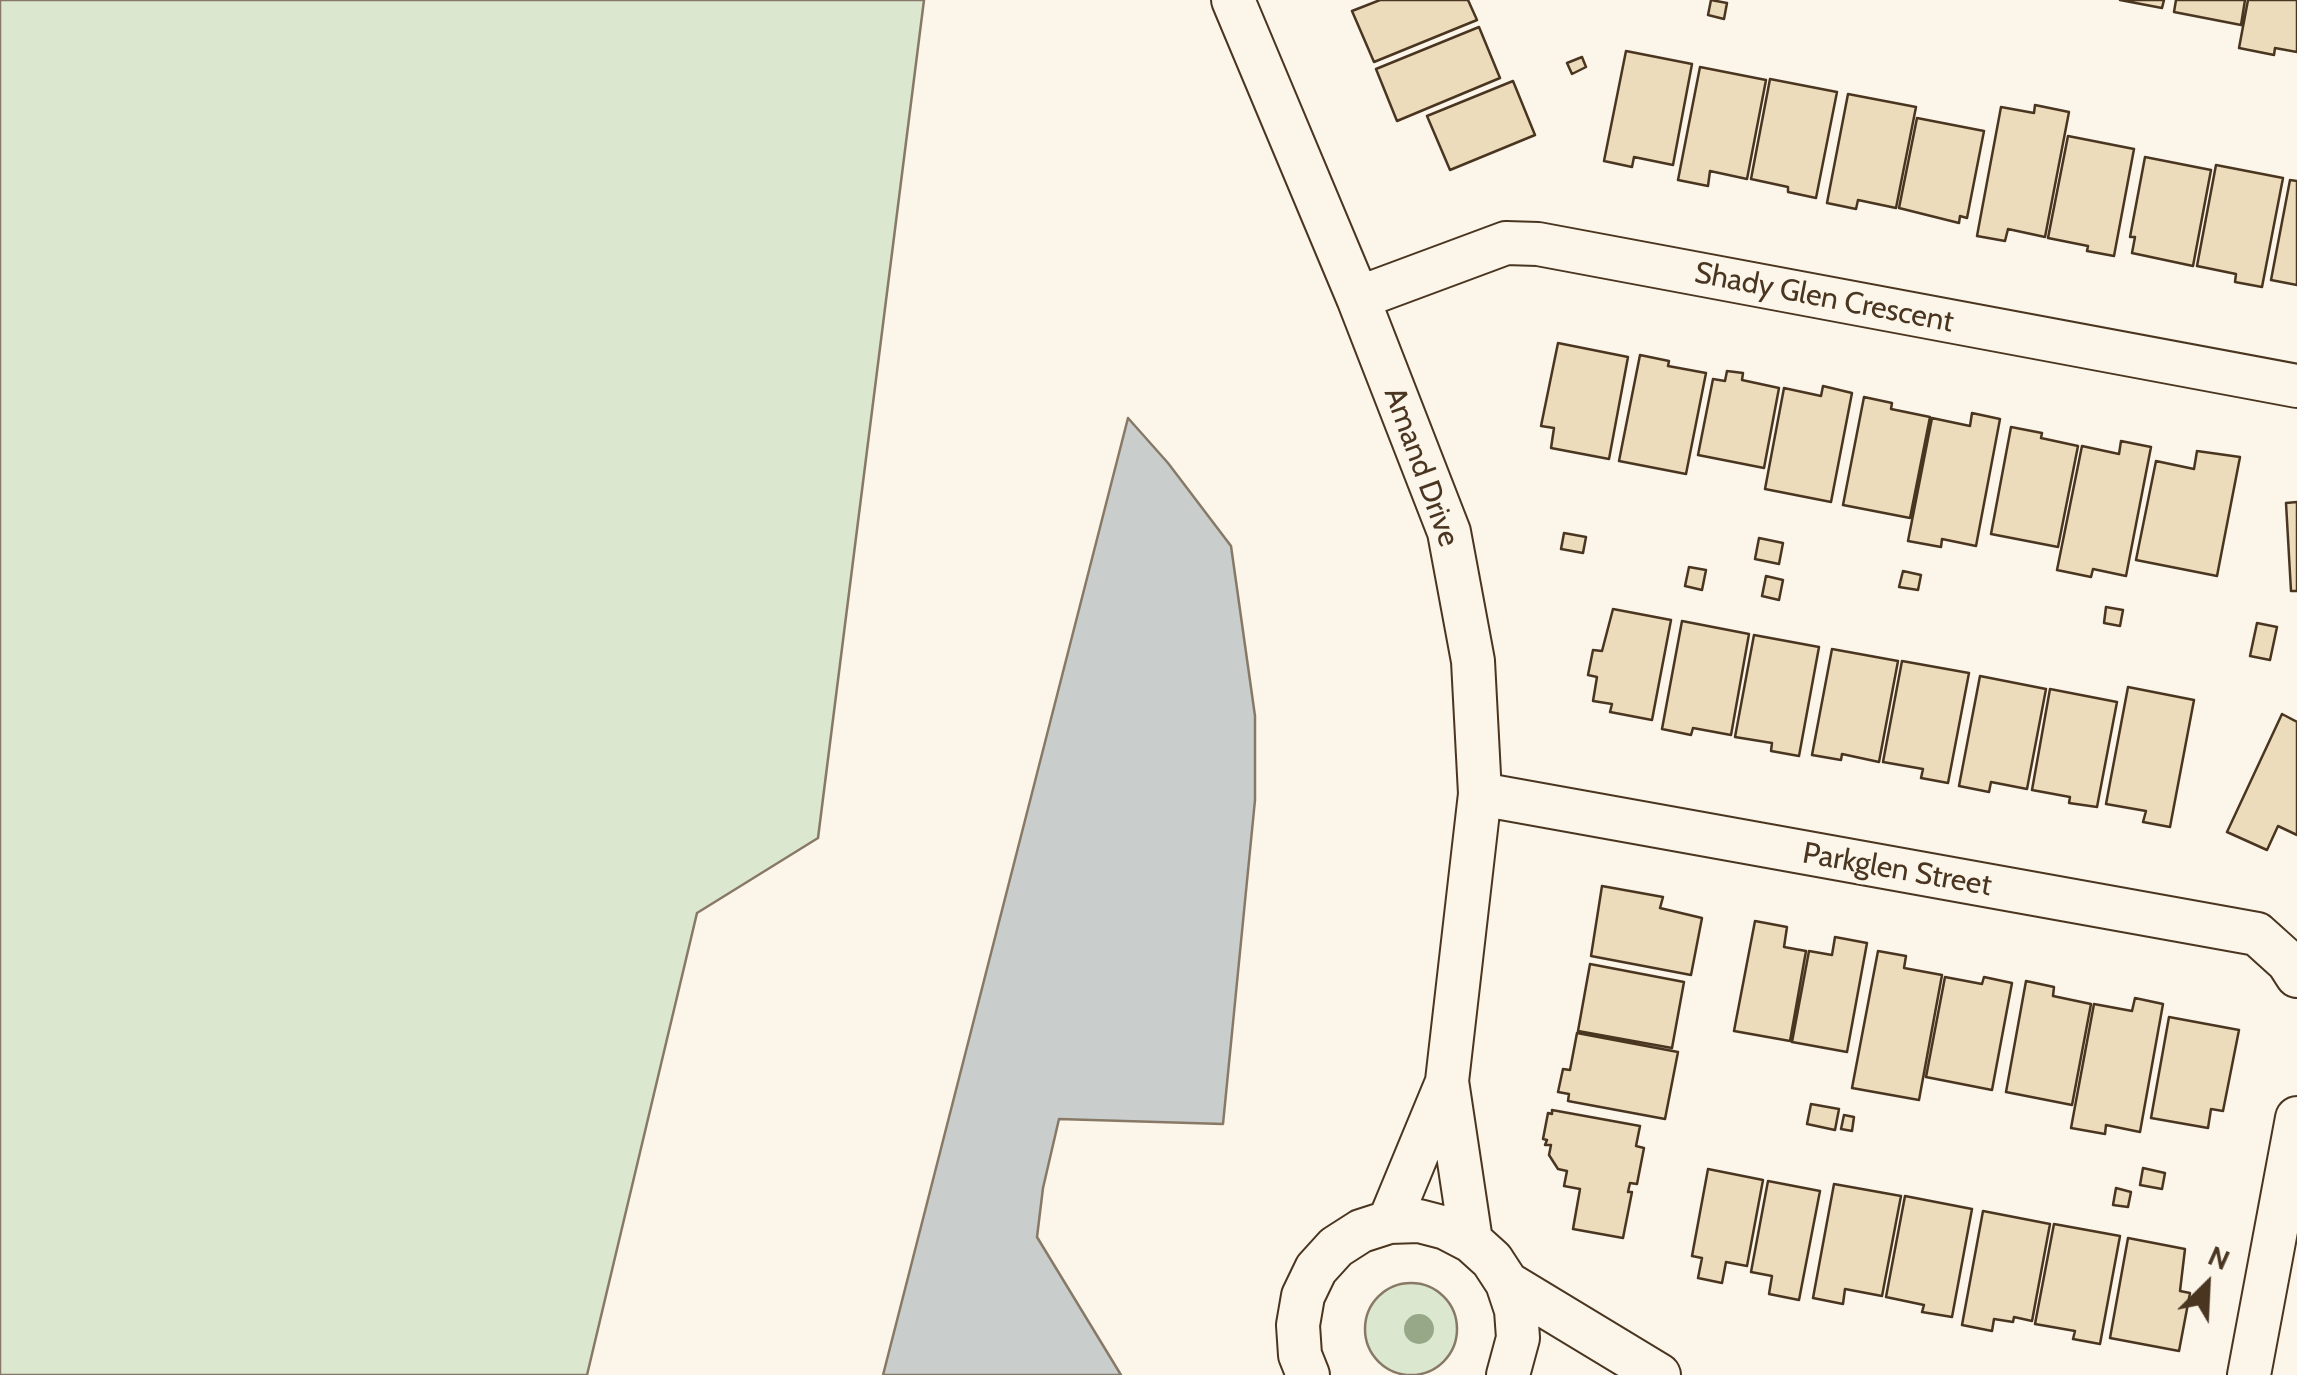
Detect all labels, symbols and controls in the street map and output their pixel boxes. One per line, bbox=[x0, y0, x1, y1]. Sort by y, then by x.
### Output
street label: Shady Glen Crescent bbox=[1692, 255, 1956, 341]
street label: Amand Drive bbox=[1376, 383, 1466, 551]
street label: Parkglen Street bbox=[1800, 836, 1994, 904]
north arrow bbox=[2157, 1235, 2257, 1335]
text: N bbox=[2203, 1238, 2235, 1277]

